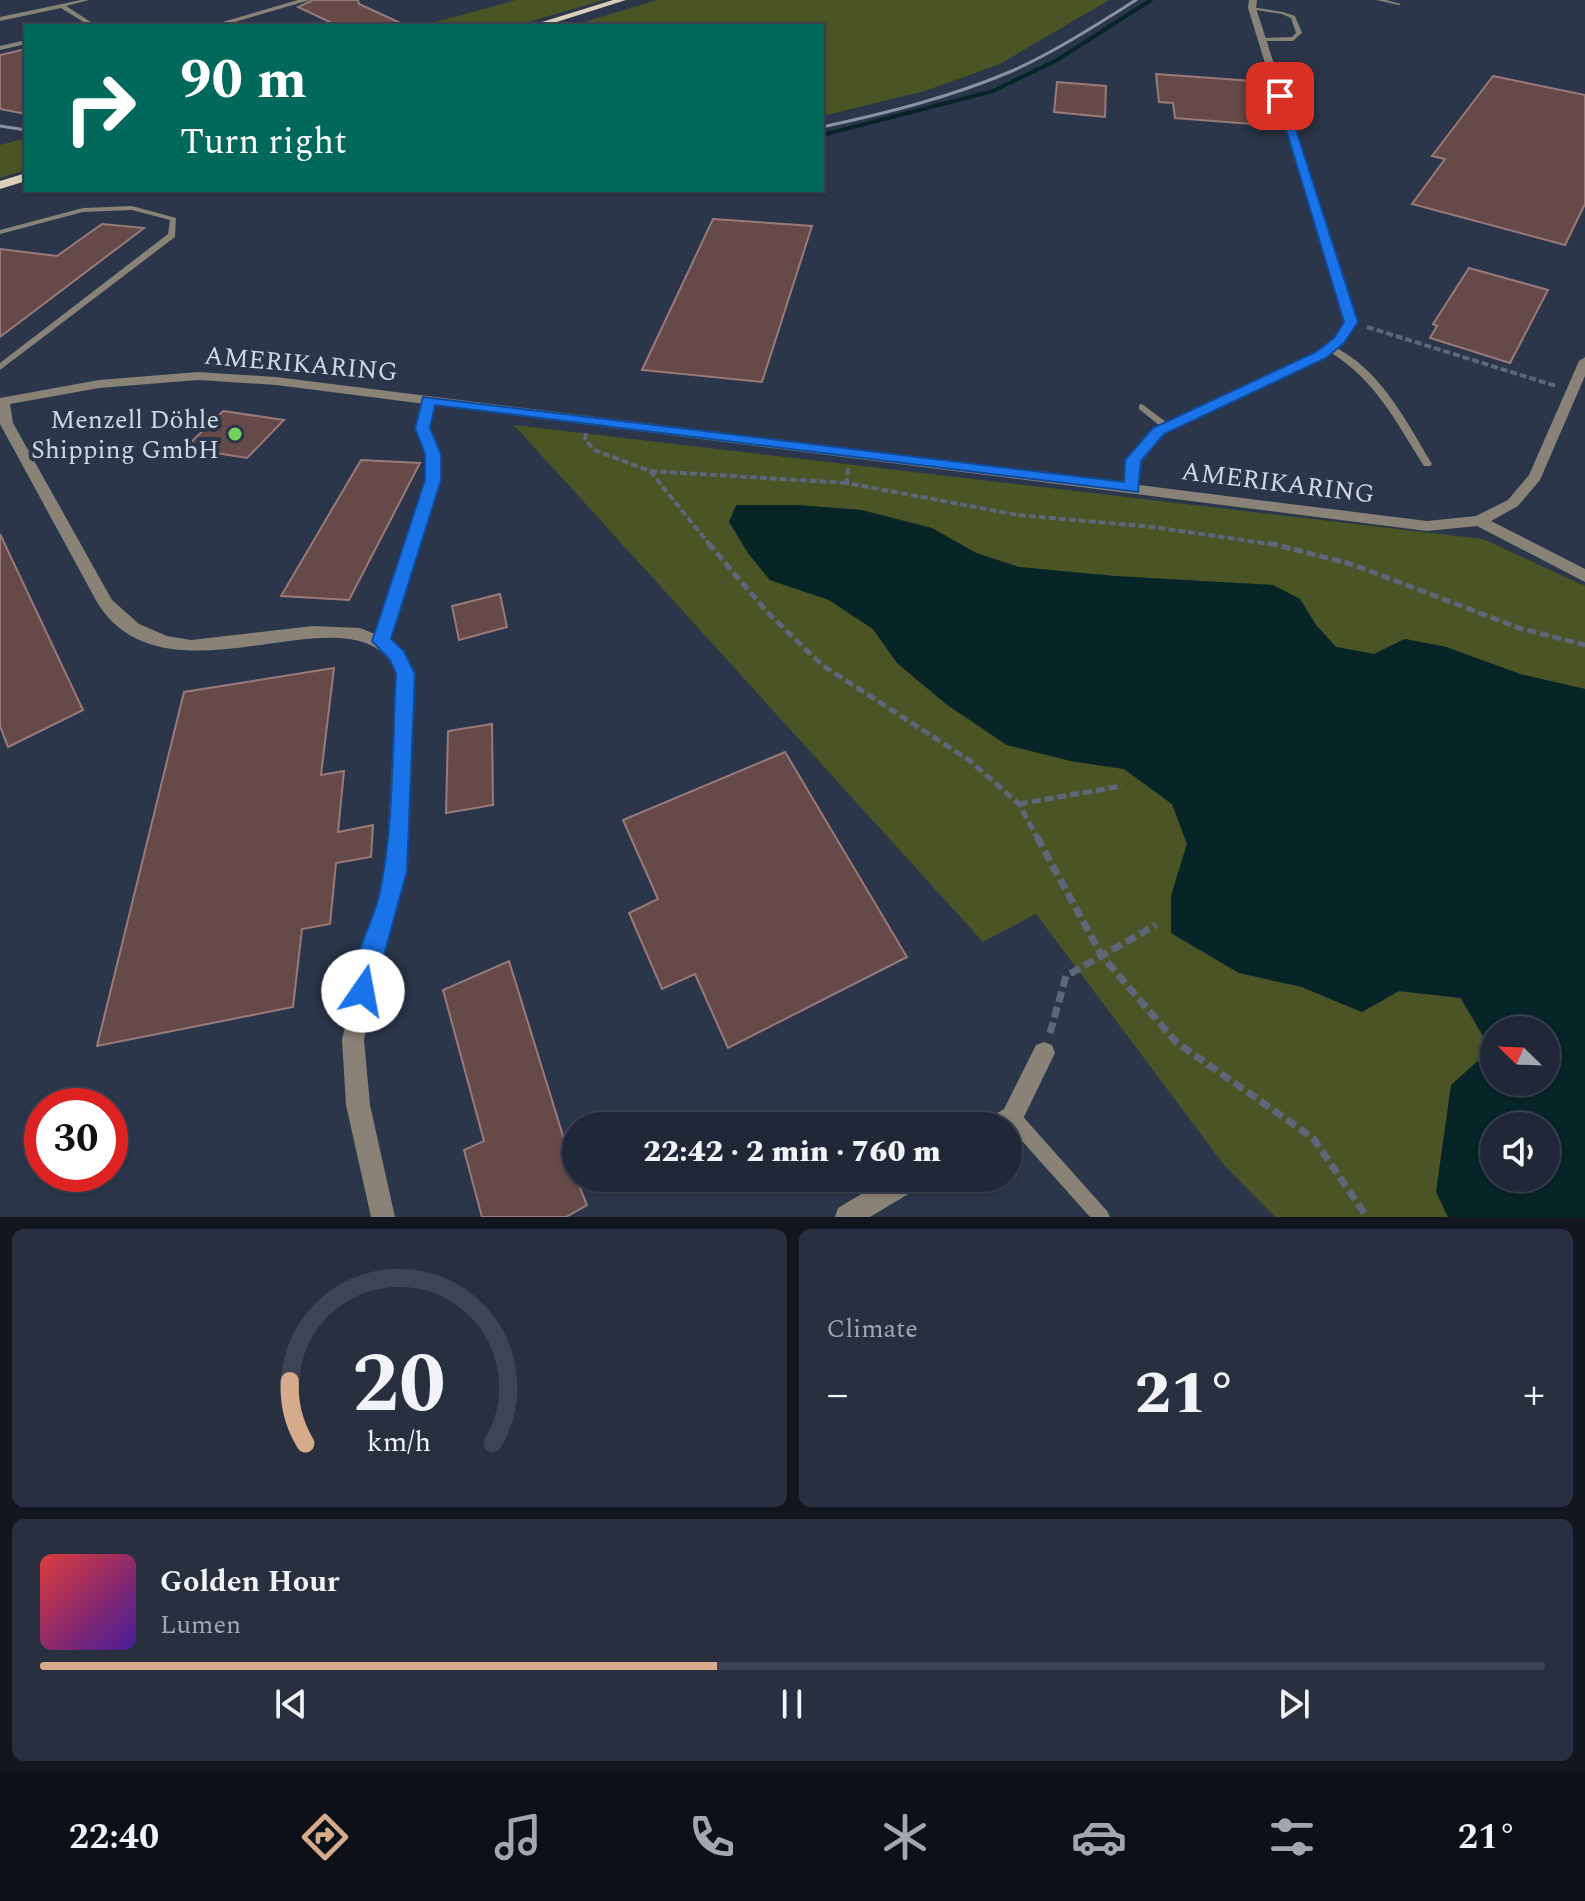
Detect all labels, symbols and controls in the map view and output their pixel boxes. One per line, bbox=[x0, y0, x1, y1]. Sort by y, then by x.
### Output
text: 90 m bbox=[180, 38, 307, 123]
icon: right bbox=[48, 56, 152, 160]
pin bbox=[1246, 62, 1314, 130]
icon: arrive bbox=[1258, 74, 1302, 118]
text: Turn right bbox=[180, 115, 347, 170]
street label: AMERIKARING bbox=[202, 336, 399, 392]
place label: Menzell Döhle Shipping GmbH bbox=[31, 400, 219, 470]
marker: Menzell Döhle Shipping GmbH bbox=[226, 425, 244, 443]
street label: AMERIKARING bbox=[1179, 451, 1377, 515]
position arrow bbox=[321, 949, 405, 1033]
north arrow bbox=[1480, 1016, 1560, 1096]
map controls bbox=[1480, 1016, 1560, 1192]
speed limit sign: 30 bbox=[24, 1088, 128, 1192]
button: sound bbox=[1480, 1112, 1560, 1192]
text: 22:42 · 2 min · 760 m bbox=[643, 1129, 941, 1175]
text: Climate bbox=[827, 1309, 918, 1349]
text: 20 bbox=[353, 1322, 446, 1449]
text: 21° bbox=[1135, 1348, 1237, 1440]
text: − bbox=[827, 1361, 849, 1428]
text: + bbox=[1523, 1361, 1545, 1428]
text: km/h bbox=[367, 1421, 431, 1464]
text: Golden Hour bbox=[160, 1559, 340, 1605]
text: Lumen bbox=[160, 1605, 241, 1645]
icon: previous bbox=[269, 1682, 313, 1726]
icon: pause bbox=[770, 1682, 814, 1726]
icon: next bbox=[1272, 1682, 1316, 1726]
icon: directions bbox=[297, 1809, 353, 1865]
icon: music bbox=[490, 1809, 546, 1865]
icon: phone bbox=[684, 1809, 740, 1865]
icon: climate bbox=[877, 1809, 933, 1865]
icon: car bbox=[1071, 1809, 1127, 1865]
icon: filters bbox=[1264, 1809, 1320, 1865]
text: 22:40 bbox=[69, 1810, 159, 1865]
text: 21° bbox=[1458, 1810, 1516, 1865]

